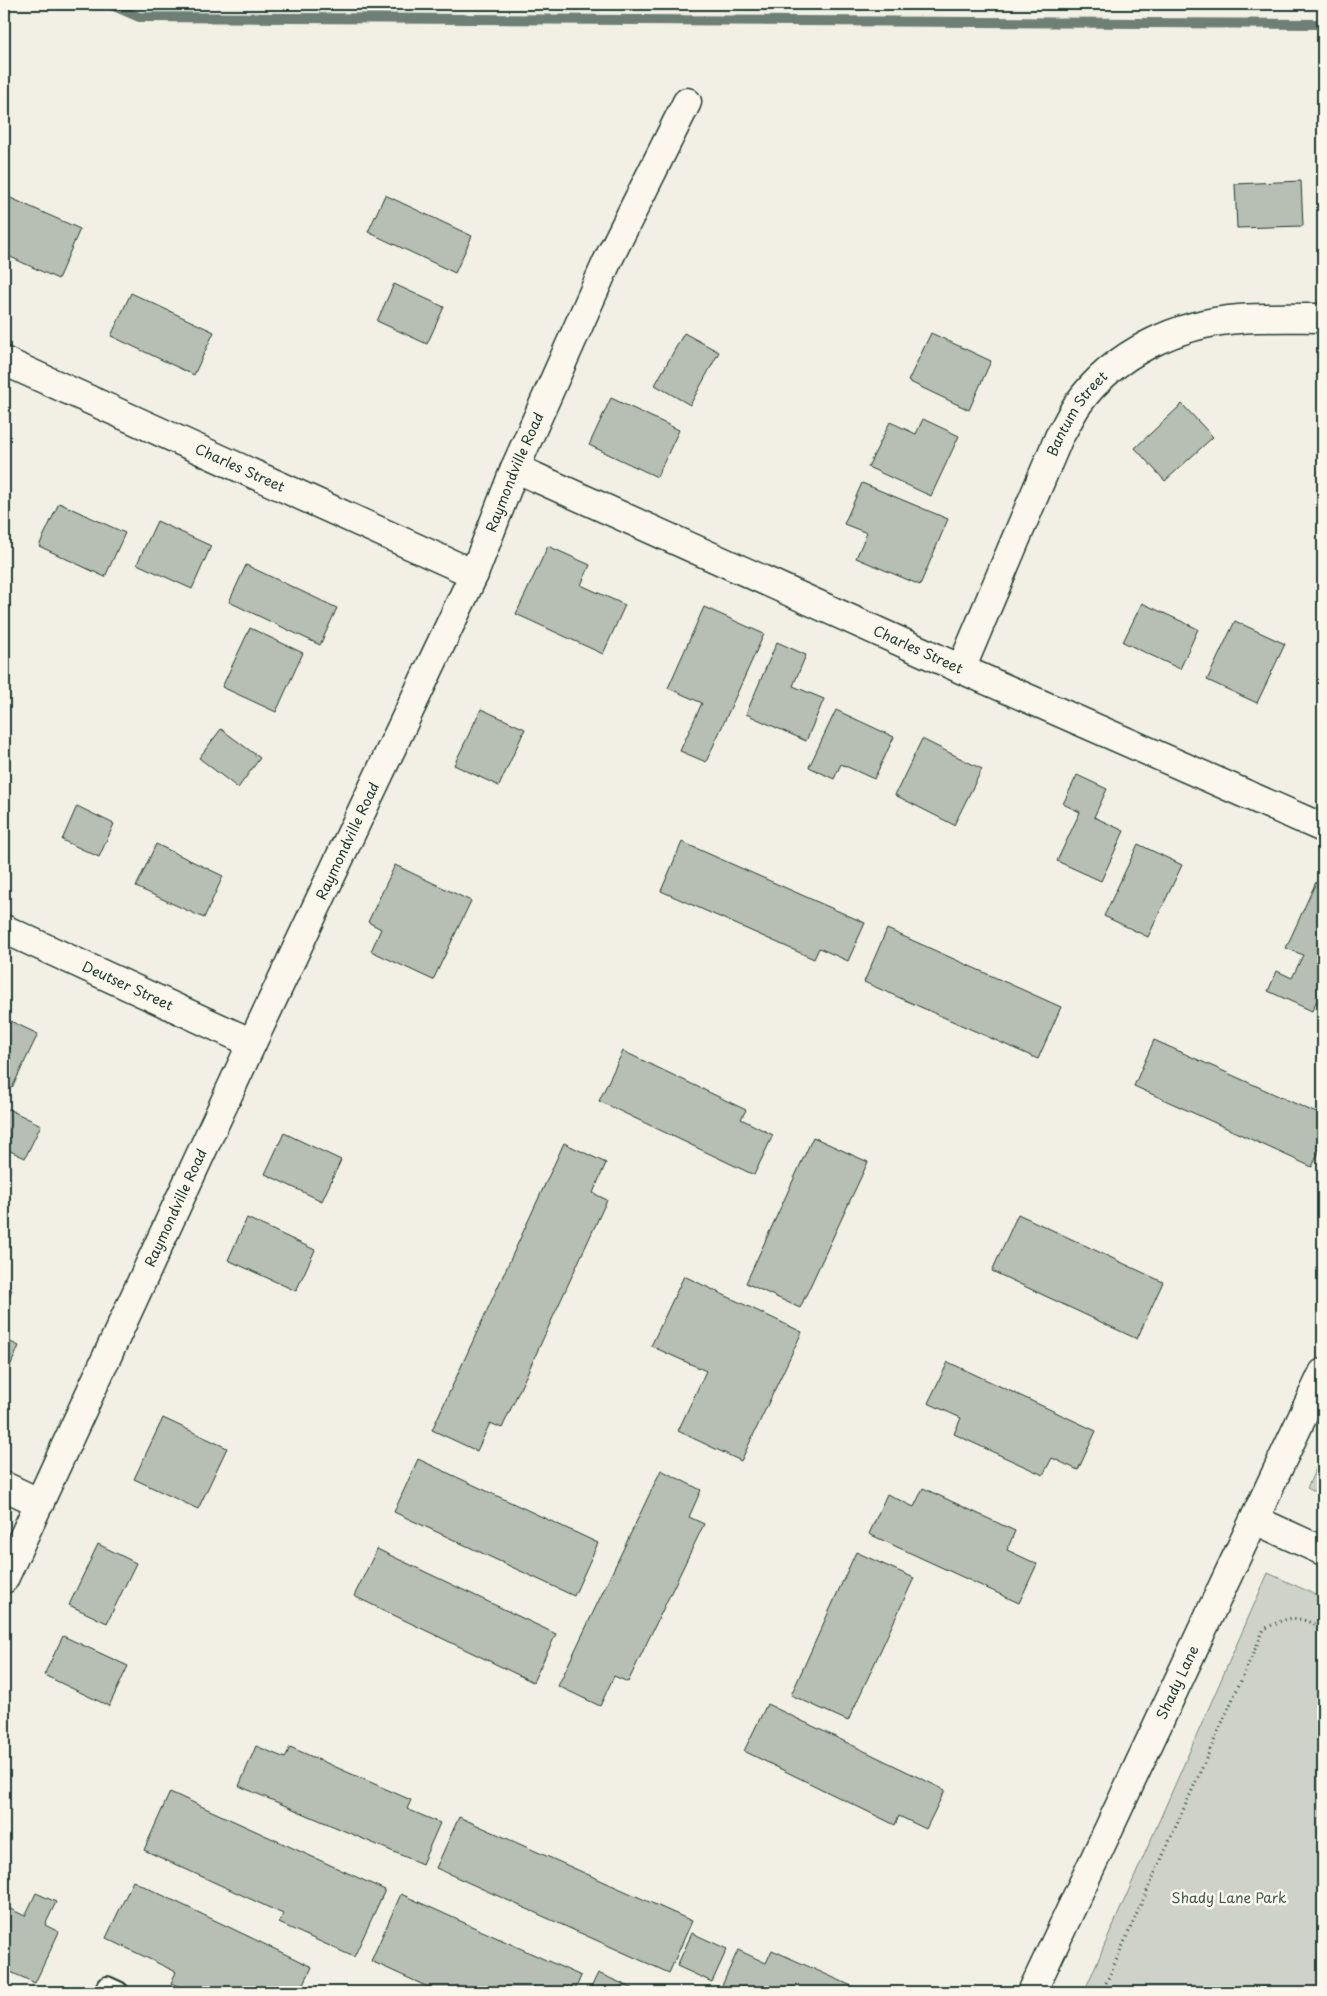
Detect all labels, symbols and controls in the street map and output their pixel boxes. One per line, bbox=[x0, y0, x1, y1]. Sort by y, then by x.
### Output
street label: Bantum Street bbox=[1041, 366, 1112, 460]
street label: Raymondville Road bbox=[480, 409, 549, 535]
street label: Charles Street bbox=[192, 438, 289, 497]
street label: Charles Street bbox=[870, 620, 967, 679]
street label: Raymondville Road bbox=[310, 779, 384, 903]
street label: Deutser Street bbox=[79, 955, 177, 1016]
street label: Raymondville Road bbox=[139, 1145, 212, 1270]
street label: Shady Lane bbox=[1151, 1642, 1204, 1723]
park label: Shady Lane Park bbox=[1171, 1887, 1287, 1908]

